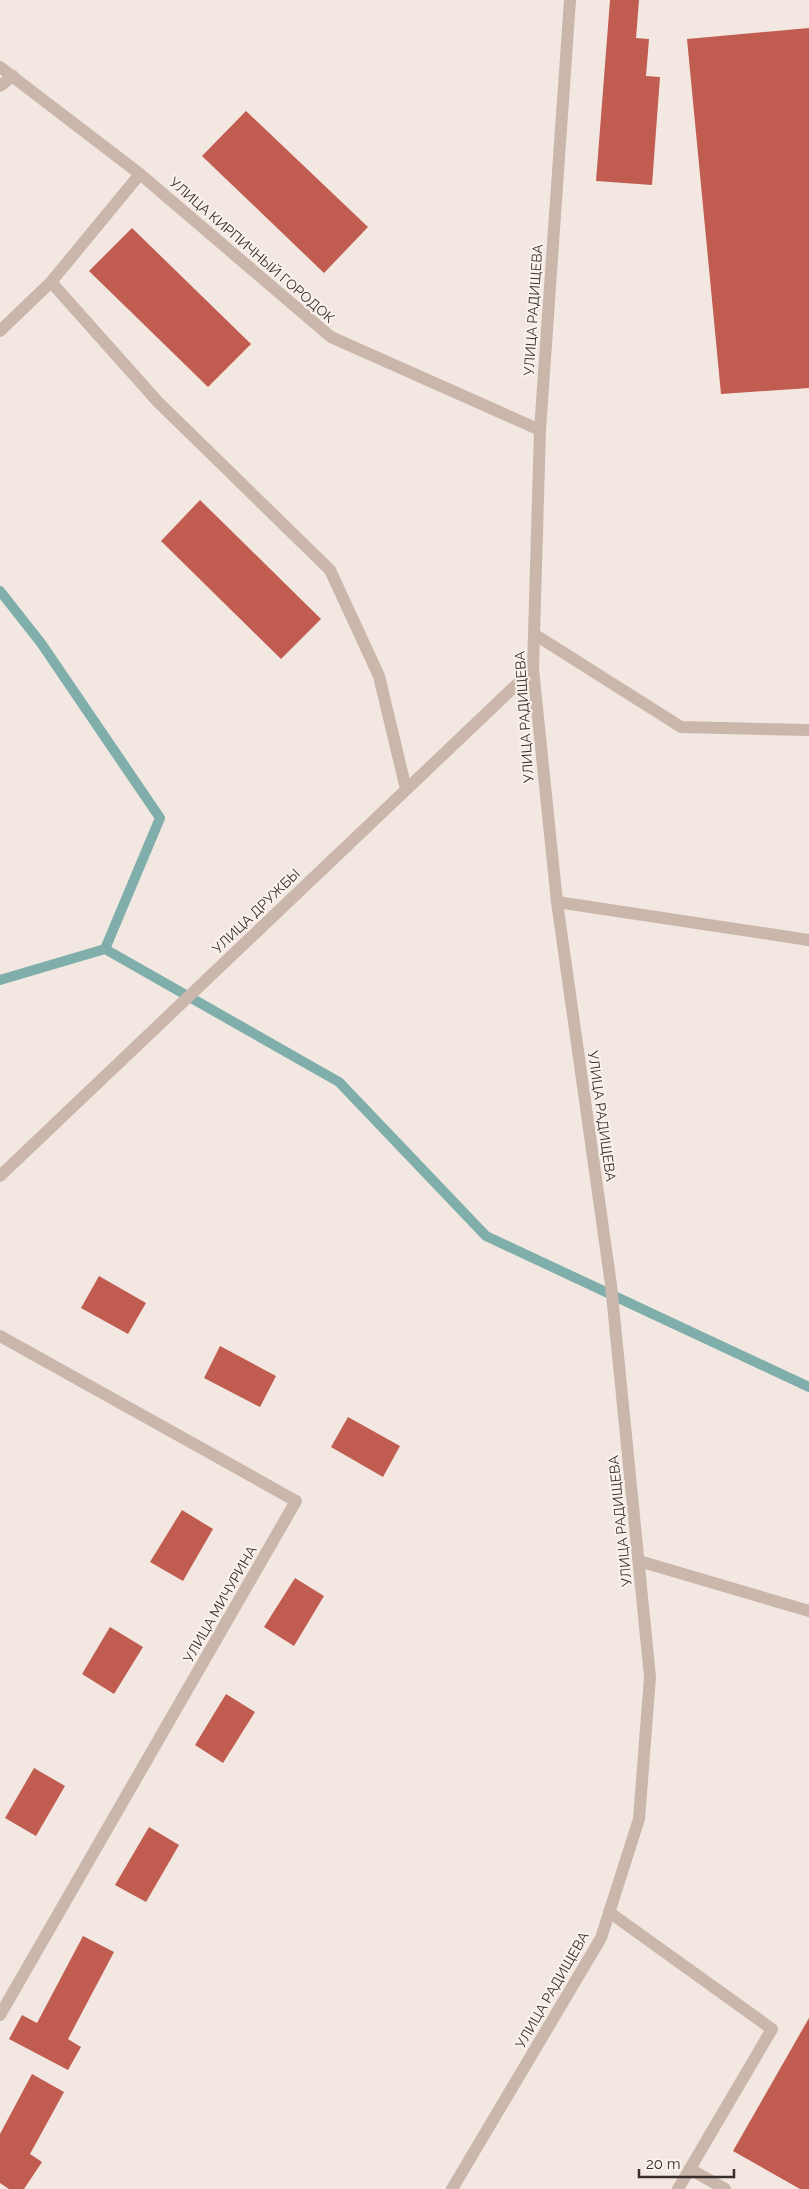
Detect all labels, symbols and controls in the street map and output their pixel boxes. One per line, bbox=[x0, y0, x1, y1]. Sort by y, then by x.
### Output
street label: УЛИЦА КИРПИЧНЫЙ ГОРОДОК bbox=[166, 173, 339, 326]
street label: УЛИЦА РАДИЩЕВА bbox=[520, 243, 546, 376]
street label: УЛИЦА РАДИЩЕВА bbox=[511, 650, 537, 783]
street label: УЛИЦА ДРУЖБЫ bbox=[209, 865, 303, 957]
street label: УЛИЦА РАДИЩЕВА bbox=[585, 1050, 619, 1183]
street label: УЛИЦА РАДИЩЕВА bbox=[605, 1454, 635, 1587]
street label: УЛИЦА МИЧУРИНА bbox=[180, 1542, 260, 1665]
street label: УЛИЦА РАДИЩЕВА bbox=[512, 1928, 592, 2051]
scale bar bbox=[639, 2146, 734, 2178]
text: 20 m bbox=[646, 2155, 681, 2173]

